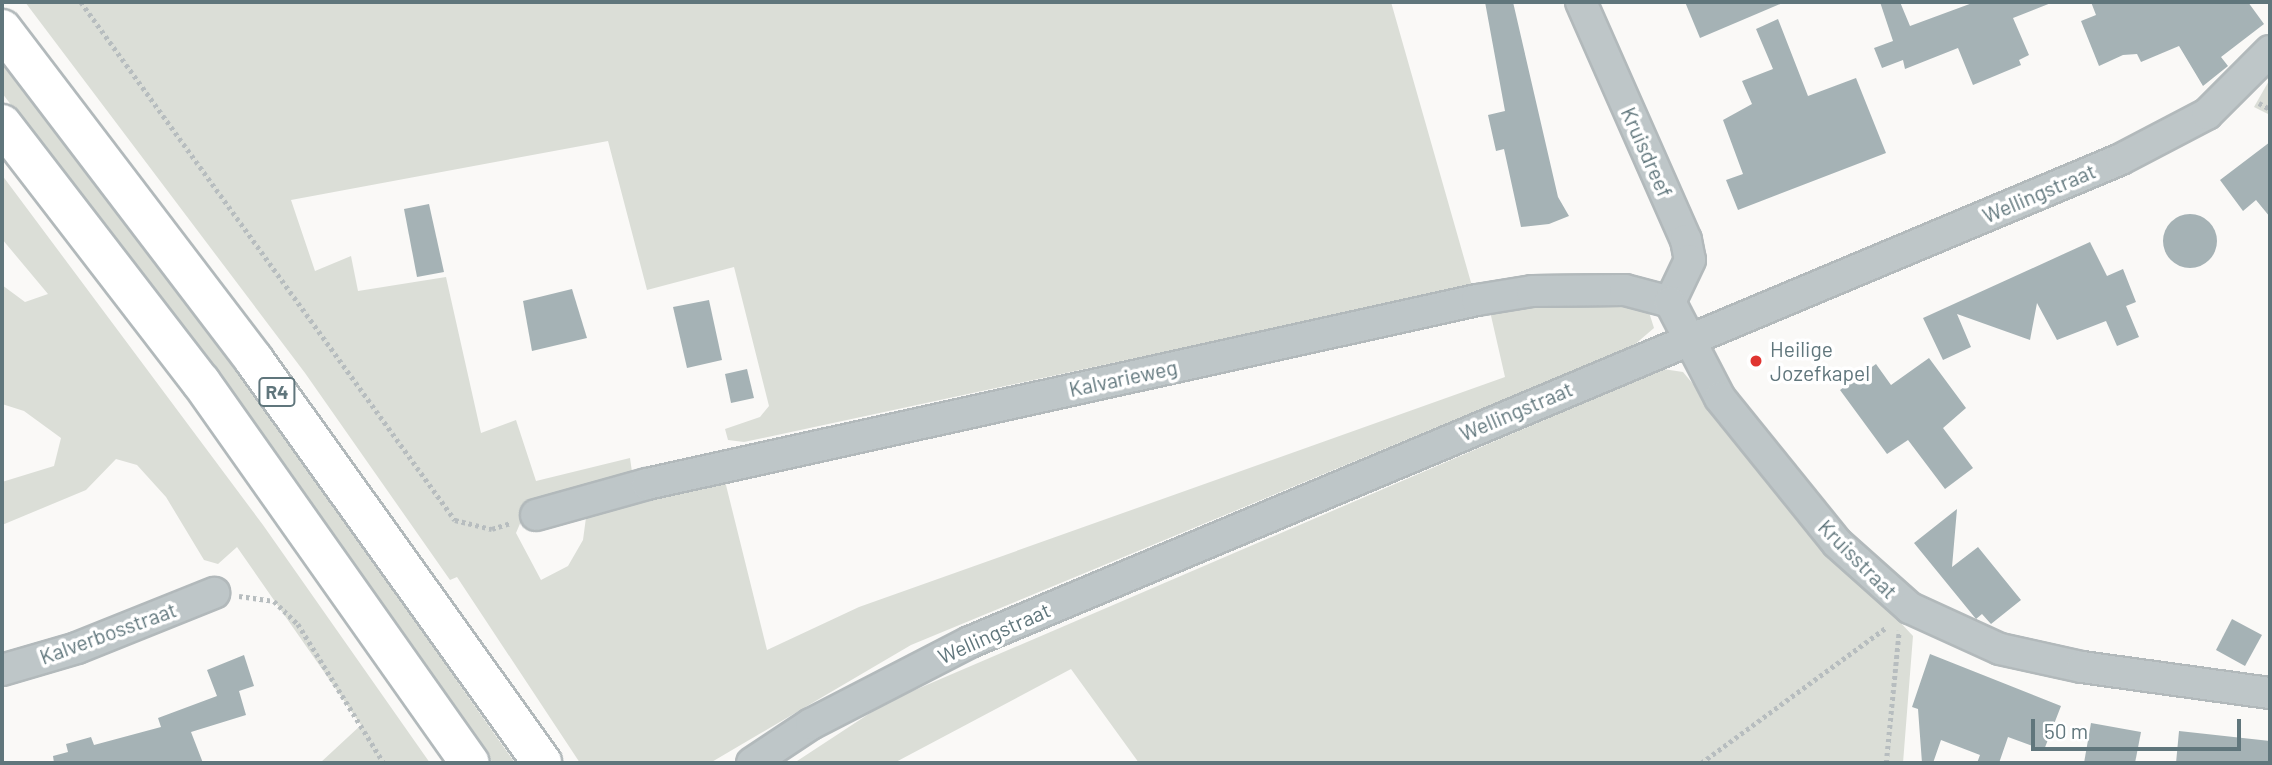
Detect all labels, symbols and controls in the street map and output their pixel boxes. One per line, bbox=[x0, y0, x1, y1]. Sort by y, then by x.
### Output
street label: Kruisdreef bbox=[1616, 103, 1678, 201]
street label: Wellingstraat bbox=[1979, 158, 2099, 228]
place label: Heilige Jozefkapel bbox=[1770, 336, 1870, 386]
marker: Heilige Jozefkapel bbox=[1748, 353, 1764, 369]
street label: Kalvarieweg bbox=[1067, 354, 1179, 402]
road number: R4 bbox=[258, 376, 296, 408]
street label: Wellingstraat bbox=[1456, 376, 1576, 446]
street label: Kruisstraat bbox=[1813, 514, 1903, 604]
street label: Kalverbosstraat bbox=[36, 597, 180, 669]
street label: Wellingstraat bbox=[934, 597, 1054, 669]
scale bar bbox=[2034, 706, 2244, 750]
text: 50 m bbox=[2044, 718, 2088, 743]

